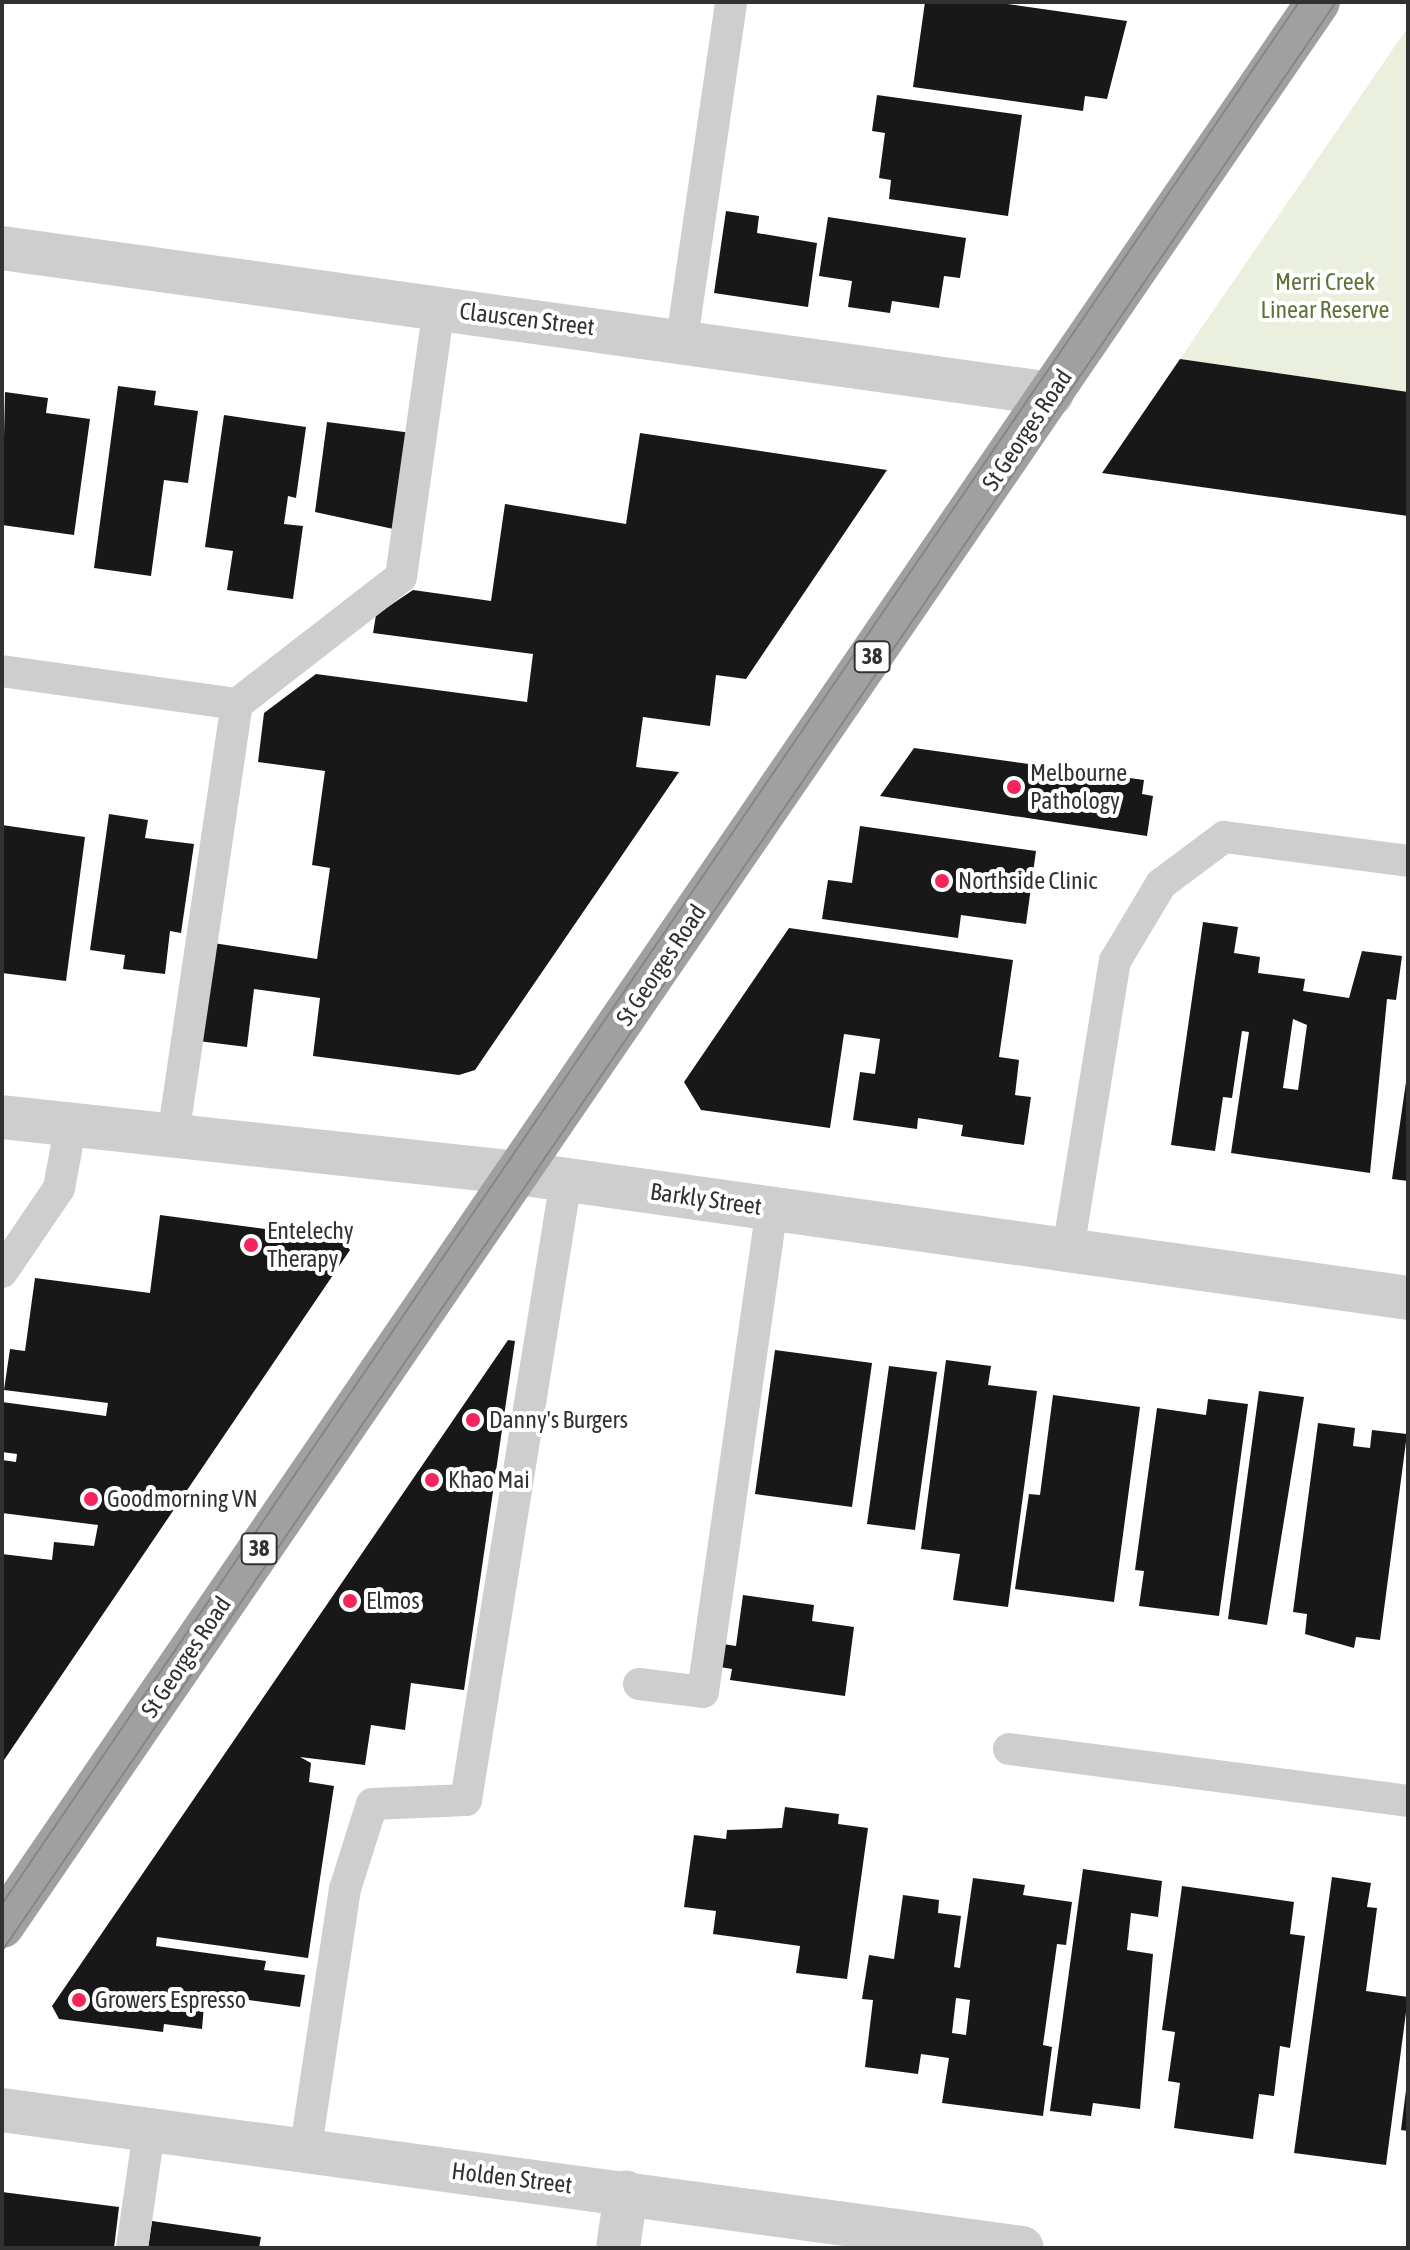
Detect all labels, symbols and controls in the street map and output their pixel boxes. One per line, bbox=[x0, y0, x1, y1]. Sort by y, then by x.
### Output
park label: Merri Creek Linear Reserve bbox=[1261, 268, 1389, 324]
street label: Clauscen Street bbox=[458, 296, 596, 342]
street label: St Georges Road bbox=[976, 364, 1078, 496]
road number: 38 bbox=[852, 639, 892, 675]
place label: Melbourne Pathology bbox=[1030, 759, 1127, 815]
marker: Melbourne Pathology bbox=[1005, 778, 1023, 796]
place label: Northside Clinic bbox=[958, 867, 1097, 895]
marker: Northside Clinic bbox=[933, 872, 951, 890]
street label: St Georges Road bbox=[610, 899, 712, 1031]
street label: Barkly Street bbox=[648, 1177, 764, 1221]
place label: Entelechy Therapy bbox=[267, 1217, 354, 1273]
marker: Entelechy Therapy bbox=[242, 1236, 260, 1254]
place label: Danny's Burgers bbox=[489, 1406, 628, 1434]
marker: Danny's Burgers bbox=[464, 1411, 482, 1429]
place label: Khao Mai bbox=[448, 1466, 530, 1494]
marker: Khao Mai bbox=[423, 1471, 441, 1489]
place label: Goodmorning VN bbox=[107, 1485, 258, 1513]
marker: Goodmorning VN bbox=[82, 1490, 100, 1508]
road number: 38 bbox=[239, 1531, 279, 1567]
place label: Elmos bbox=[366, 1587, 420, 1615]
street label: St Georges Road bbox=[135, 1591, 237, 1723]
marker: Elmos bbox=[341, 1592, 359, 1610]
place label: Growers Espresso bbox=[95, 1986, 246, 2014]
marker: Growers Espresso bbox=[70, 1991, 88, 2009]
street label: Holden Street bbox=[450, 2156, 574, 2200]

